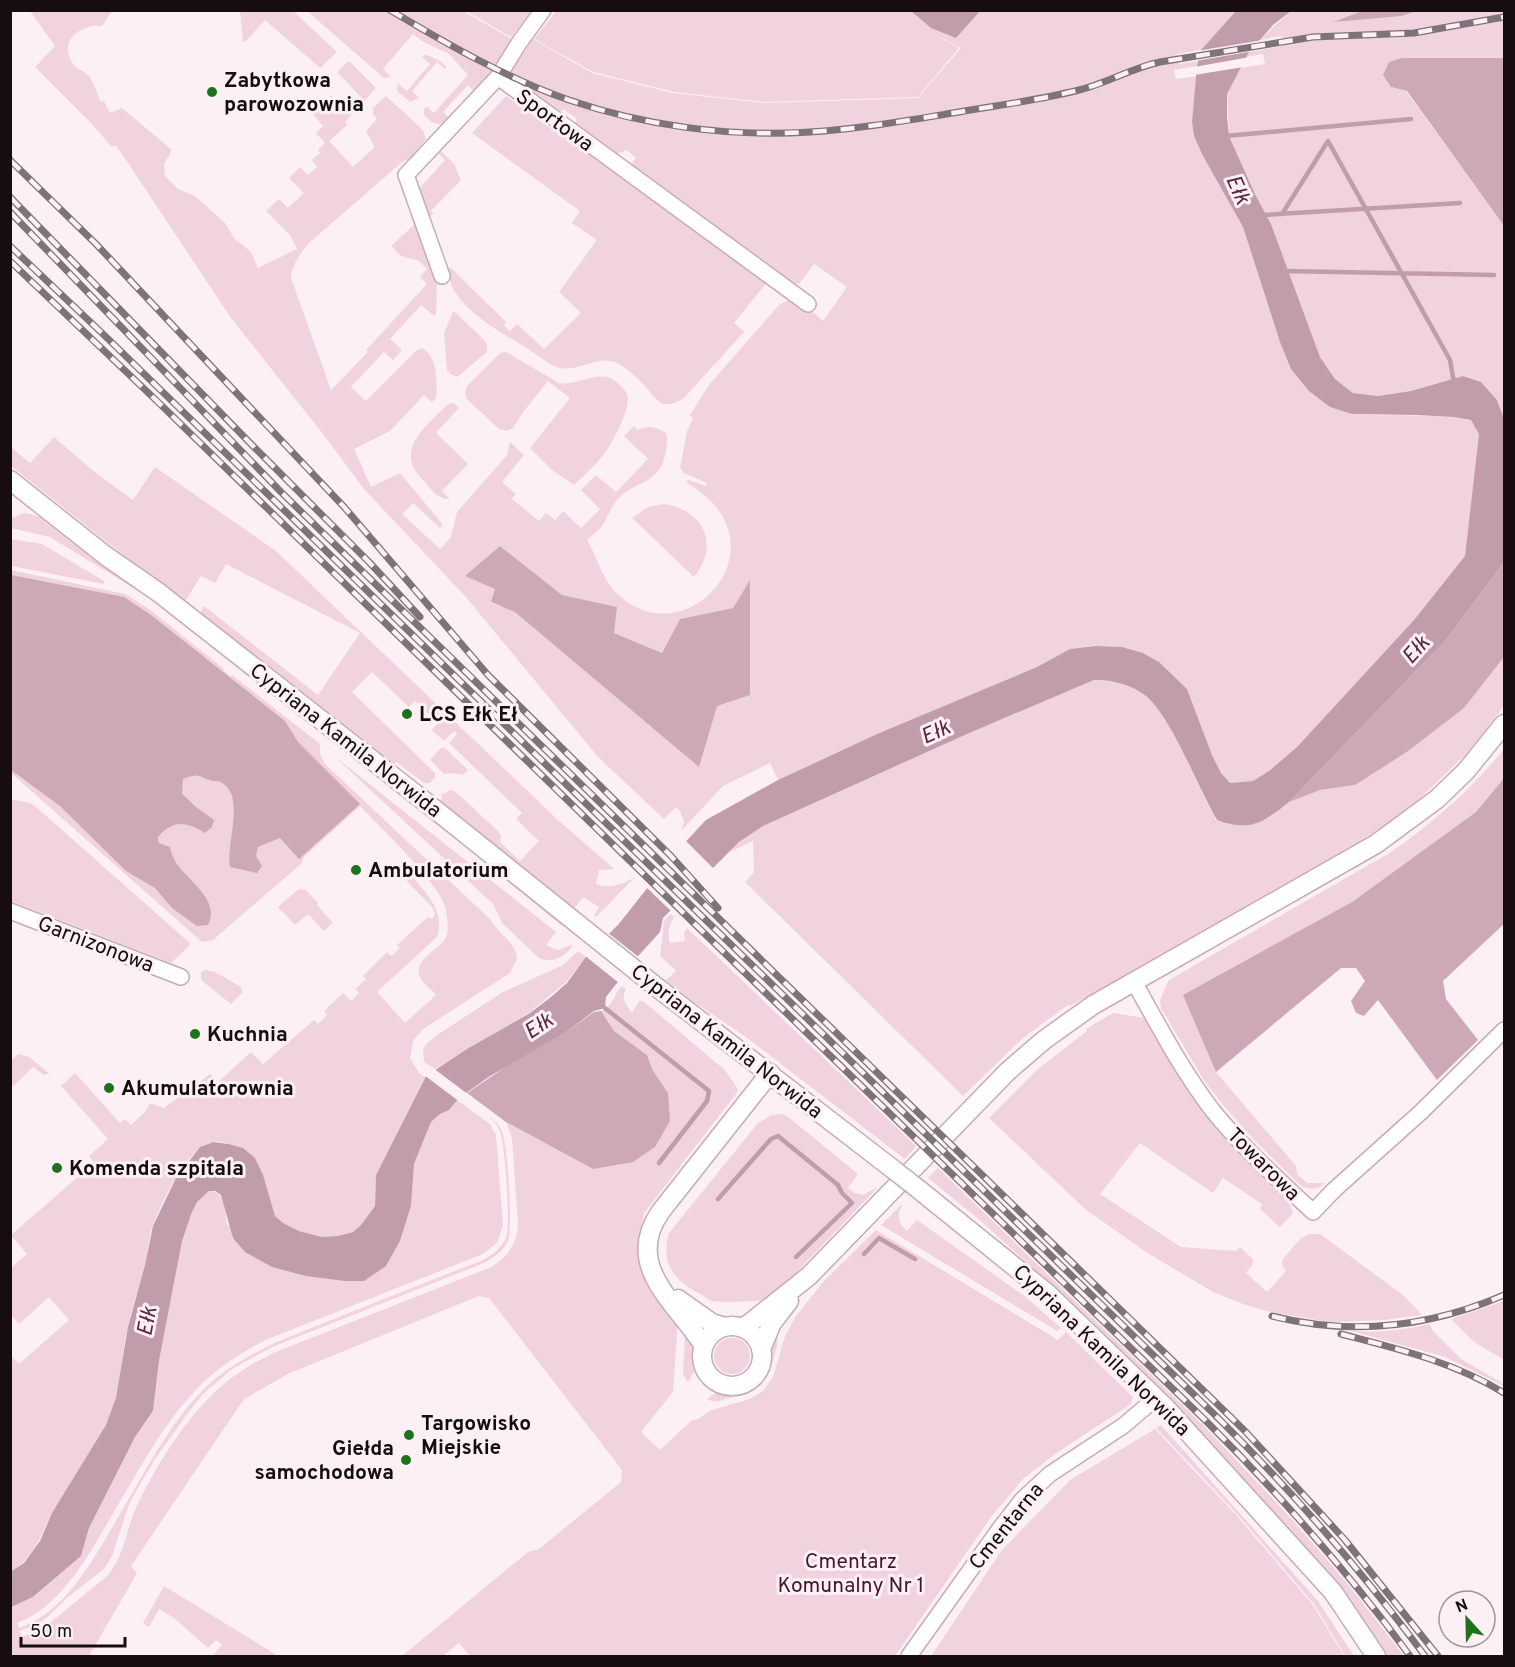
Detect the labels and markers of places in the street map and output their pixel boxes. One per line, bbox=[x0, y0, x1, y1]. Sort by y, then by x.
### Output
place label: Zabytkowa parowozownia bbox=[224, 68, 364, 119]
marker: Zabytkowa parowozownia bbox=[205, 85, 219, 99]
place label: LCS Ełk Eł bbox=[419, 702, 517, 729]
marker: LCS Ełk Eł bbox=[400, 707, 414, 721]
place label: Ambulatorium bbox=[368, 858, 509, 885]
marker: Ambulatorium bbox=[349, 863, 363, 877]
place label: Kuchnia bbox=[207, 1022, 288, 1049]
marker: Kuchnia bbox=[188, 1027, 202, 1041]
place label: Akumulatorownia bbox=[121, 1076, 294, 1103]
marker: Akumulatorownia bbox=[102, 1081, 116, 1095]
place label: Komenda szpitala bbox=[69, 1156, 244, 1183]
marker: Komenda szpitala bbox=[50, 1161, 64, 1175]
place label: Targowisko Miejskie bbox=[421, 1411, 531, 1462]
marker: Targowisko Miejskie bbox=[402, 1428, 416, 1442]
place label: Giełda samochodowa bbox=[255, 1436, 394, 1487]
marker: Giełda samochodowa bbox=[399, 1453, 413, 1467]

